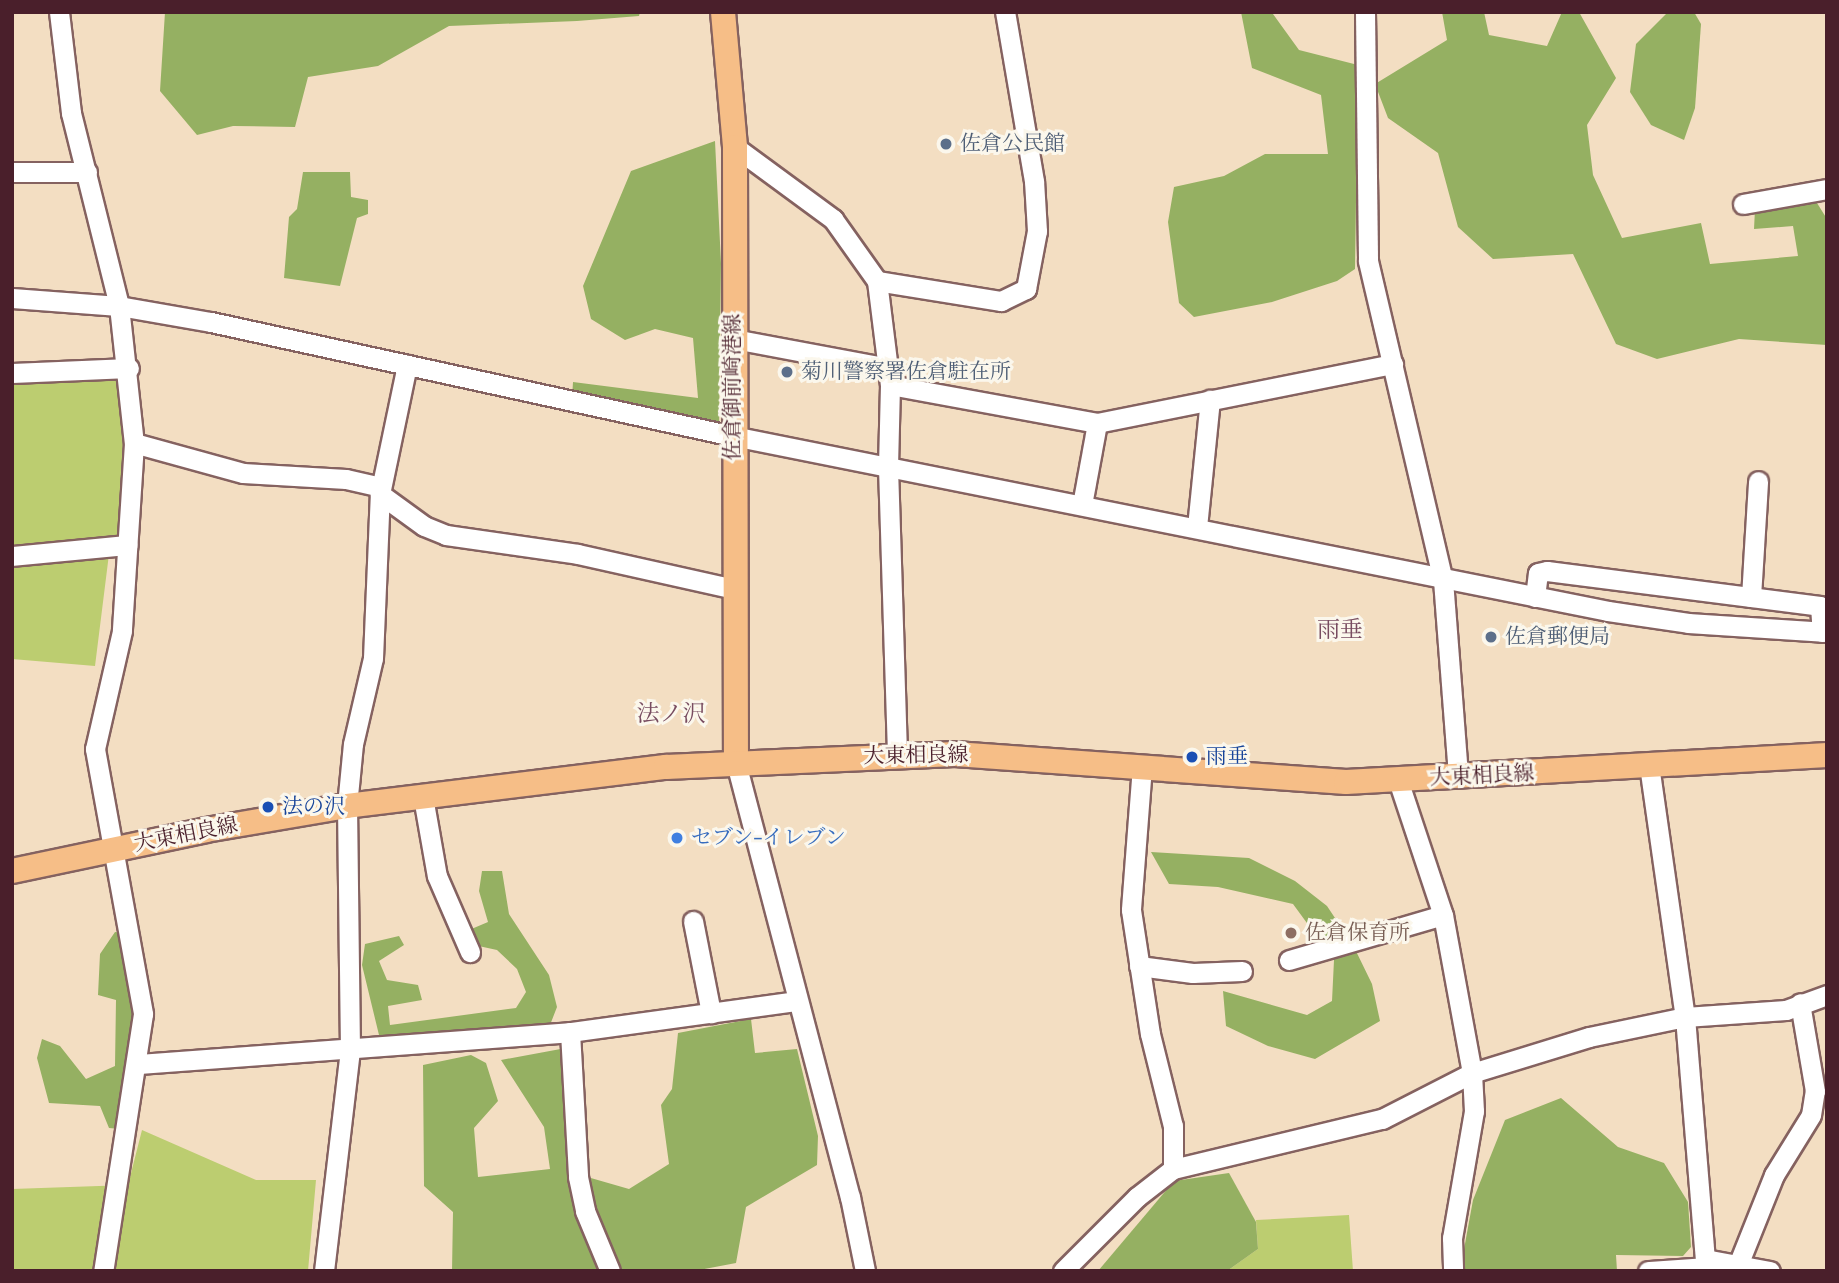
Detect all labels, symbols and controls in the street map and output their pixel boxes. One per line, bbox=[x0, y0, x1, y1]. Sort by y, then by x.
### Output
place label: 佐倉公民館 bbox=[960, 131, 1065, 157]
marker: 佐倉公民館 bbox=[938, 136, 954, 152]
street label: 佐倉御前崎港線 bbox=[720, 314, 746, 460]
place label: 菊川警察署佐倉駐在所 bbox=[801, 359, 1011, 385]
marker: 菊川警察署佐倉駐在所 bbox=[779, 364, 795, 380]
district label: 雨垂 bbox=[1317, 616, 1363, 644]
place label: 佐倉郵便局 bbox=[1505, 624, 1610, 650]
marker: 佐倉郵便局 bbox=[1483, 629, 1499, 645]
district label: 法ノ沢 bbox=[637, 700, 705, 728]
street label: 大東相良線 bbox=[863, 742, 969, 770]
place label: 雨垂 bbox=[1206, 744, 1248, 770]
marker: 雨垂 bbox=[1184, 749, 1200, 765]
street label: 大東相良線 bbox=[1429, 761, 1535, 791]
place label: 法の沢 bbox=[282, 794, 345, 820]
marker: 法の沢 bbox=[260, 799, 276, 815]
street label: 大東相良線 bbox=[132, 813, 240, 857]
place label: セブン-イレブン bbox=[691, 825, 847, 851]
marker: セブン-イレブン bbox=[669, 830, 685, 846]
place label: 佐倉保育所 bbox=[1305, 920, 1410, 946]
marker: 佐倉保育所 bbox=[1283, 925, 1299, 941]

